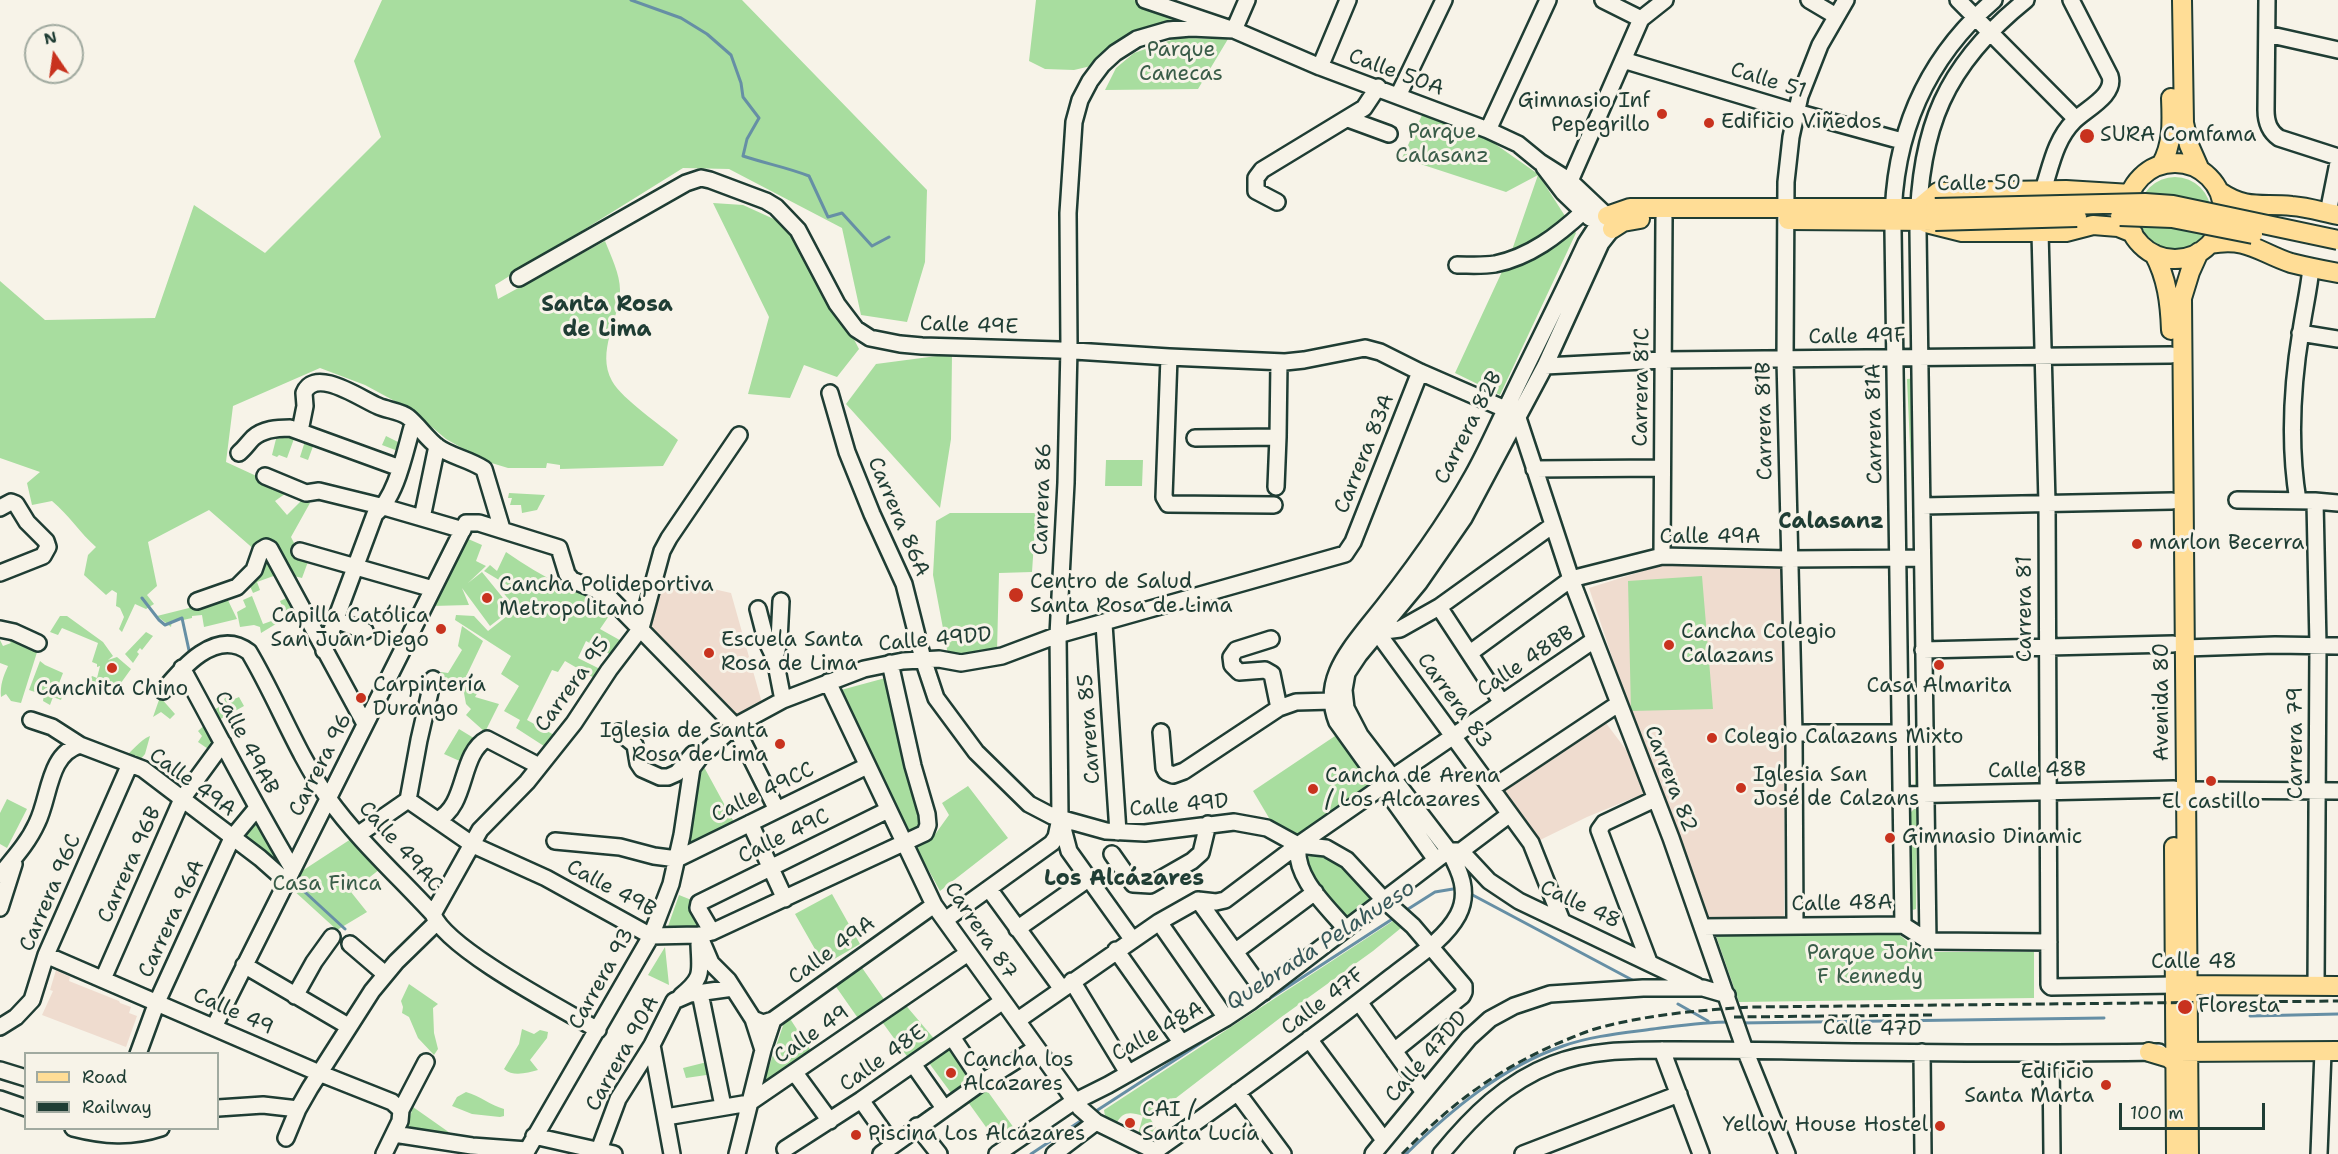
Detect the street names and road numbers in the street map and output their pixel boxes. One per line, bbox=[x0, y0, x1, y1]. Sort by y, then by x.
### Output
street label: Calle 50A bbox=[1345, 44, 1447, 102]
street label: Calle 51 bbox=[1727, 58, 1809, 104]
street label: Calle 50 bbox=[1937, 171, 2021, 197]
street label: Calle 49E bbox=[919, 312, 1019, 340]
street label: Calle 49F bbox=[1808, 324, 1906, 350]
street label: Carrera 81C bbox=[1628, 327, 1656, 447]
street label: Carrera 81B bbox=[1751, 362, 1779, 480]
street label: Carrera 81A bbox=[1861, 363, 1889, 485]
street label: Carrera 82B bbox=[1430, 367, 1508, 489]
street label: Carrera 83A bbox=[1330, 391, 1400, 517]
street label: Carrera 86 bbox=[1028, 442, 1058, 556]
street label: Carrera 86A bbox=[862, 453, 934, 581]
street label: Calle 49A bbox=[1660, 525, 1760, 551]
street label: Carrera 81 bbox=[2013, 556, 2039, 662]
street label: Calle 48BB bbox=[1473, 620, 1579, 704]
street label: Calle 49DD bbox=[877, 623, 993, 657]
street label: Carrera 95 bbox=[530, 633, 616, 737]
street label: Avenida 80 bbox=[2150, 643, 2176, 761]
street label: Carrera 83 bbox=[1411, 648, 1497, 754]
street label: Carrera 85 bbox=[1074, 673, 1106, 785]
street label: Calle 49AB bbox=[208, 687, 284, 799]
street label: Carrera 79 bbox=[2284, 687, 2310, 799]
street label: Carrera 96 bbox=[284, 709, 358, 821]
street label: Carrera 82 bbox=[1638, 722, 1702, 836]
street label: Calle 49A bbox=[144, 743, 240, 823]
street label: Calle 49CC bbox=[708, 757, 818, 829]
street label: Calle 48B bbox=[1988, 758, 2086, 784]
street label: Calle 49D bbox=[1128, 789, 1230, 823]
street label: Calle 49AC bbox=[353, 796, 447, 898]
street label: Carrera 96B bbox=[93, 803, 167, 927]
street label: Calle 49C bbox=[734, 804, 834, 870]
street label: Carrera 96C bbox=[15, 831, 87, 955]
street label: Calle 49B bbox=[562, 855, 660, 923]
street label: Carrera 96A bbox=[134, 856, 210, 982]
street label: Calle 48 bbox=[1536, 875, 1624, 935]
street label: Carrera 87 bbox=[938, 878, 1022, 984]
street label: Calle 48A bbox=[1791, 891, 1893, 917]
street label: Calle 49A bbox=[784, 911, 880, 991]
street label: Carrera 93 bbox=[564, 924, 640, 1034]
street label: Calle 48 bbox=[2151, 950, 2237, 976]
street label: Calle 47F bbox=[1277, 963, 1369, 1041]
street label: Calle 49 bbox=[189, 983, 277, 1041]
street label: Carrera 90A bbox=[581, 992, 665, 1116]
street label: Calle 48A bbox=[1108, 996, 1208, 1068]
street label: Calle 49 bbox=[770, 1000, 854, 1070]
street label: Calle 47DD bbox=[1380, 1006, 1474, 1108]
street label: Calle 47D bbox=[1822, 1016, 1922, 1042]
street label: Calle 48E bbox=[835, 1020, 931, 1098]

